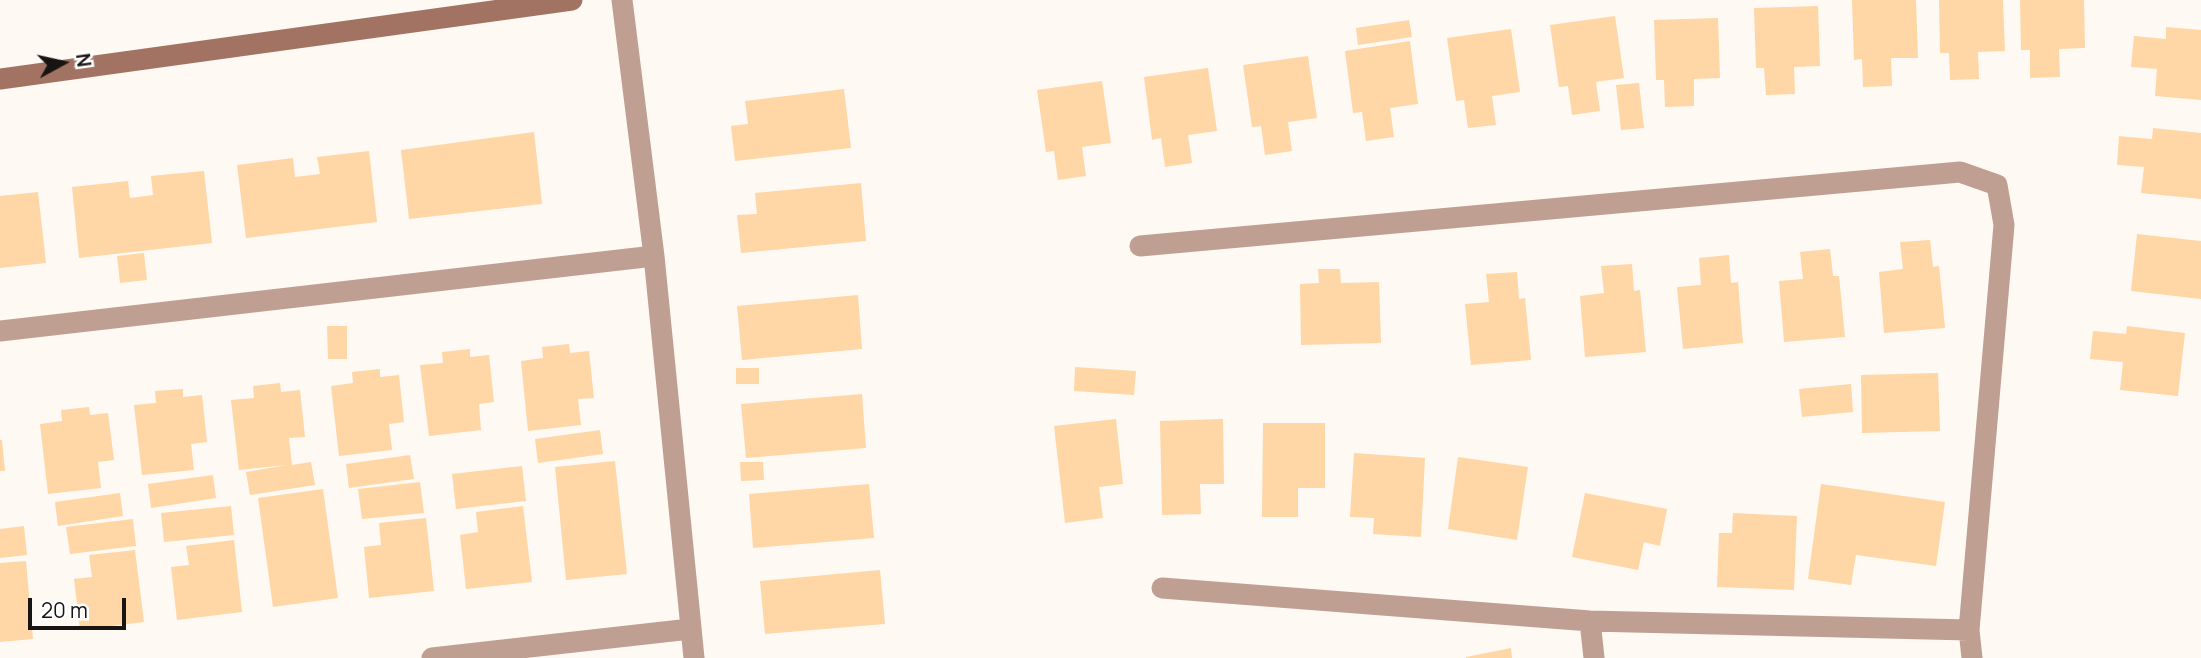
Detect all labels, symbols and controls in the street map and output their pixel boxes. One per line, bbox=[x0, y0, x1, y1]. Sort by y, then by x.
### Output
north arrow bbox=[28, 28, 98, 98]
text: N bbox=[70, 52, 98, 69]
scale bar bbox=[32, 584, 130, 628]
text: 20 m bbox=[41, 596, 88, 624]

